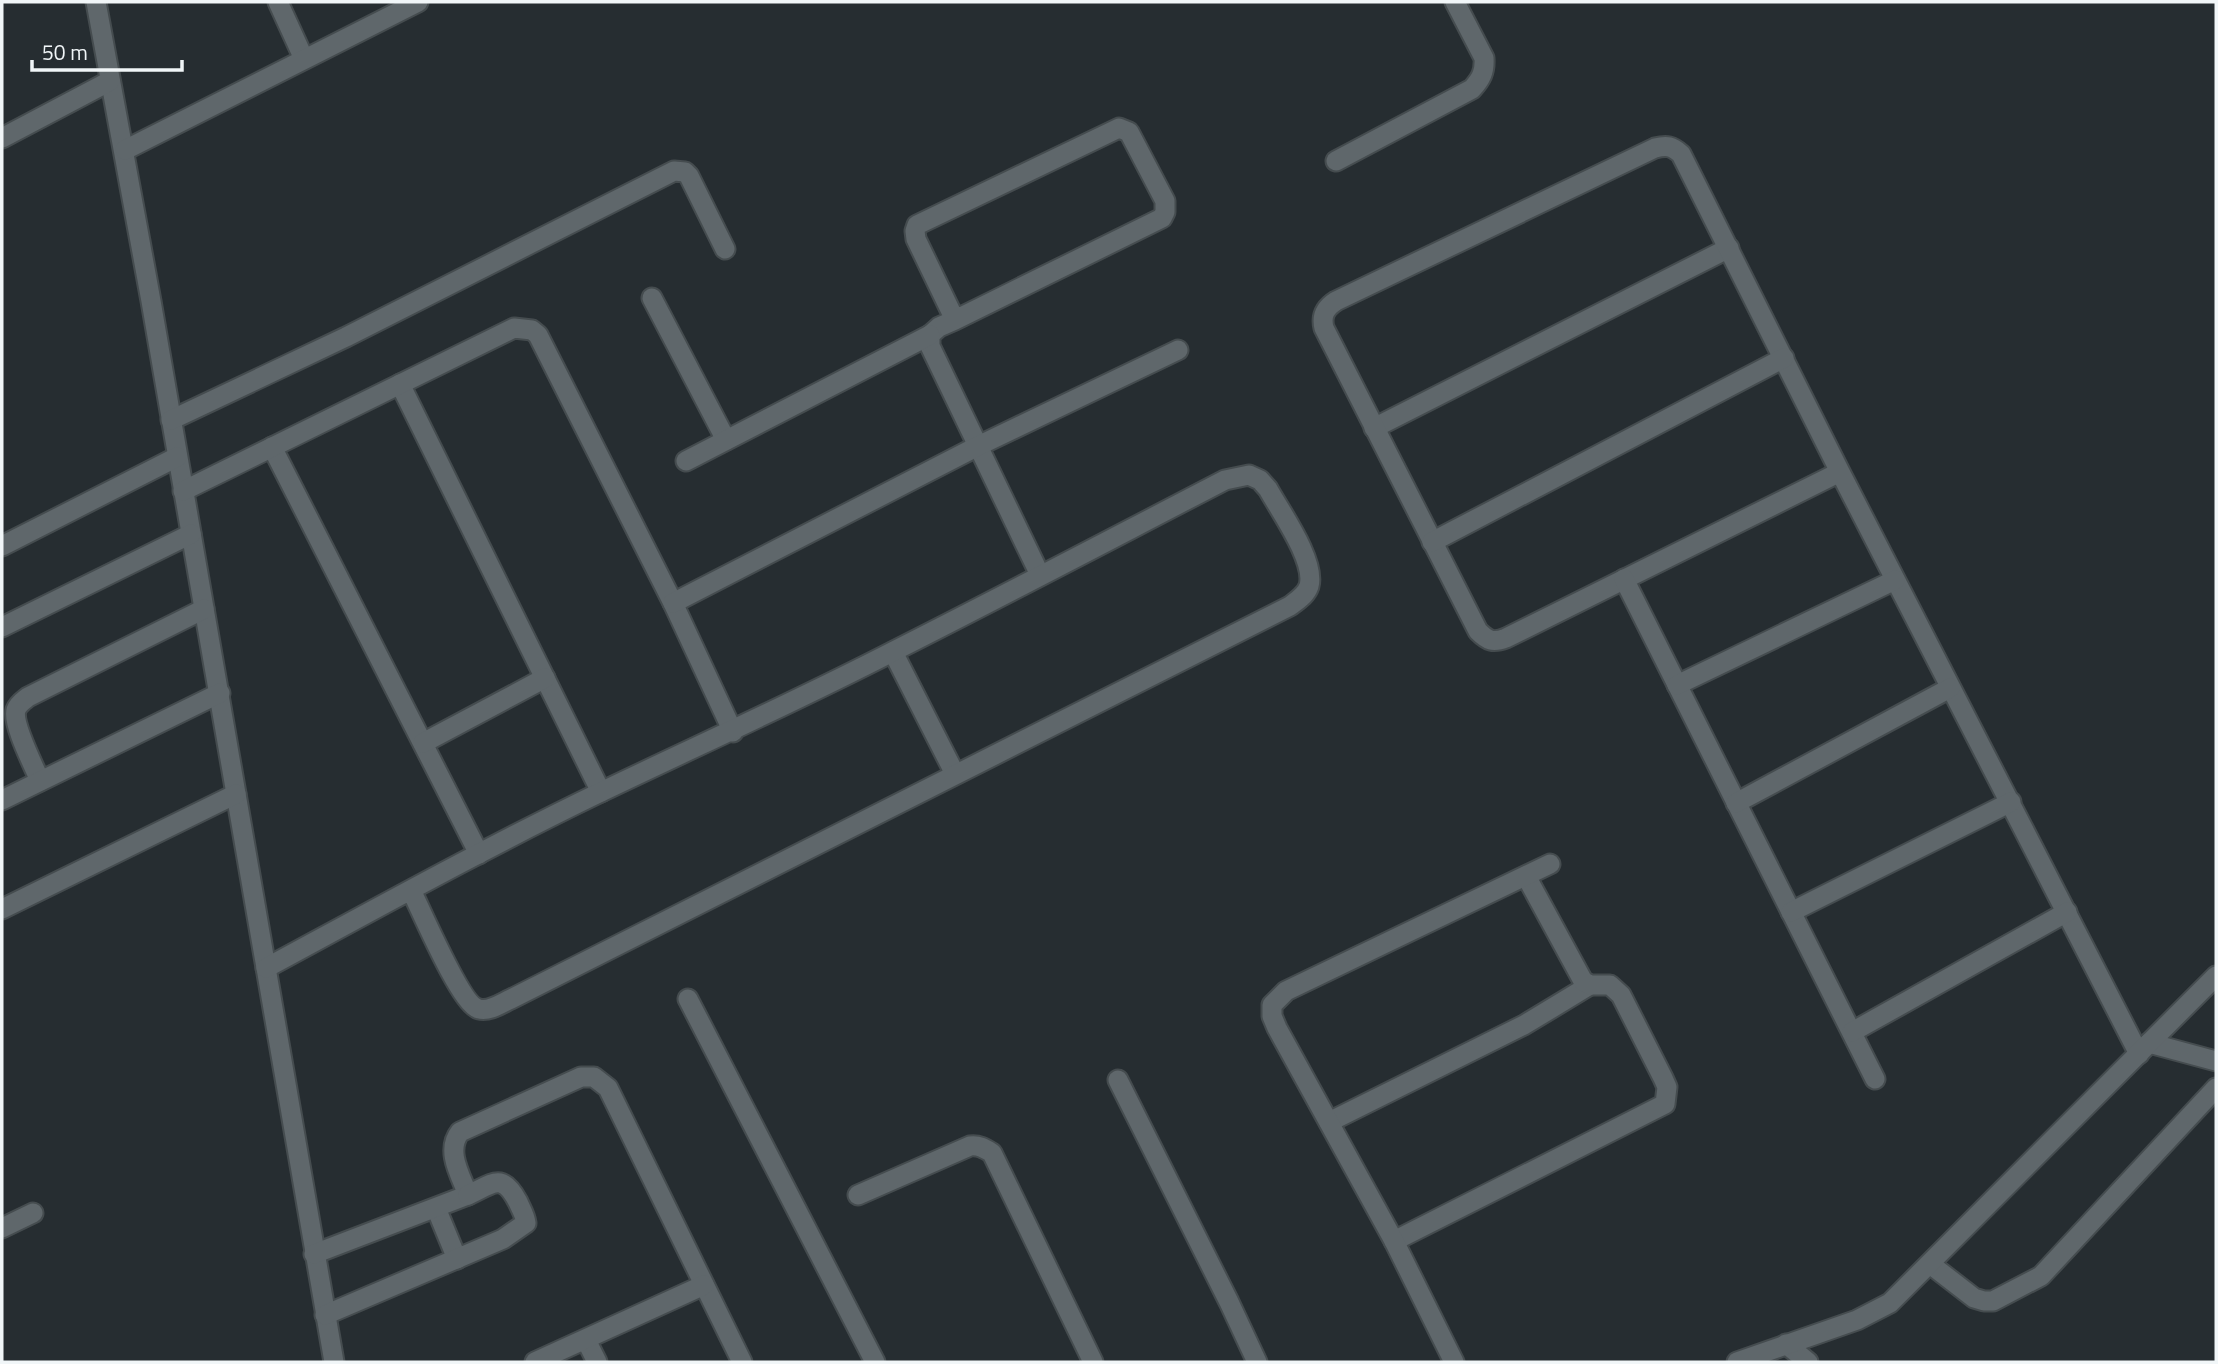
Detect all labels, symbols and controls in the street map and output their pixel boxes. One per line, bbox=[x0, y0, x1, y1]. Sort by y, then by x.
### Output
scale bar bbox=[32, 28, 182, 72]
text: 50 m bbox=[42, 36, 88, 68]

